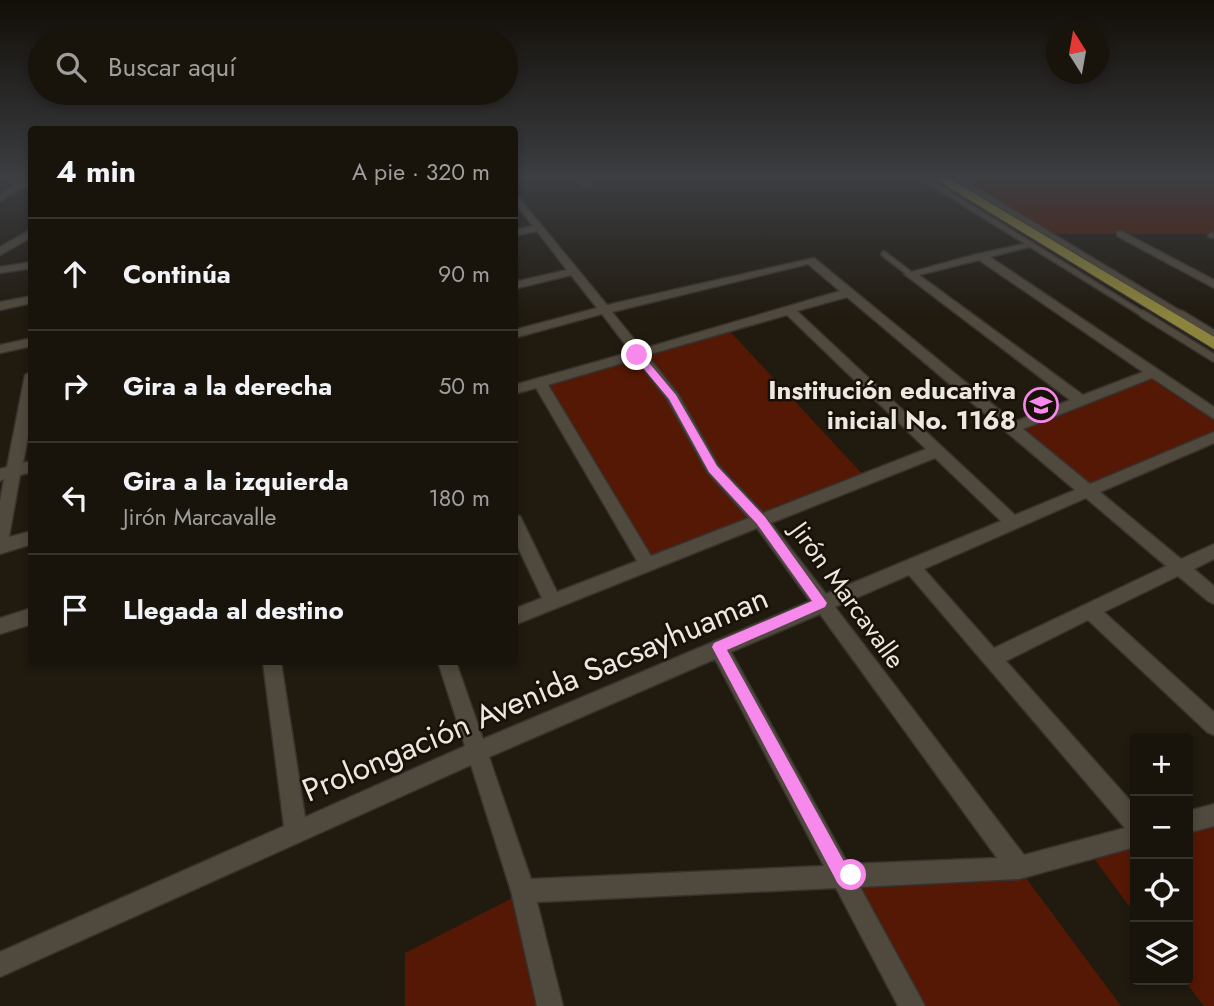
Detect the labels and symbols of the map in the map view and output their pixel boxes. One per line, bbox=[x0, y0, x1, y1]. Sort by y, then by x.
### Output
north arrow bbox=[1046, 21, 1109, 84]
route end bbox=[621, 339, 652, 370]
place label: Institución educativa inicial No. 1168 bbox=[768, 371, 1016, 439]
school or university icon: Institución educativa inicial No. 1168 bbox=[1022, 386, 1060, 424]
street label: Jirón Marcavalle bbox=[780, 511, 914, 676]
street label: Prolongación Avenida Sacsayhuaman bbox=[295, 575, 775, 813]
route start bbox=[835, 859, 866, 890]

